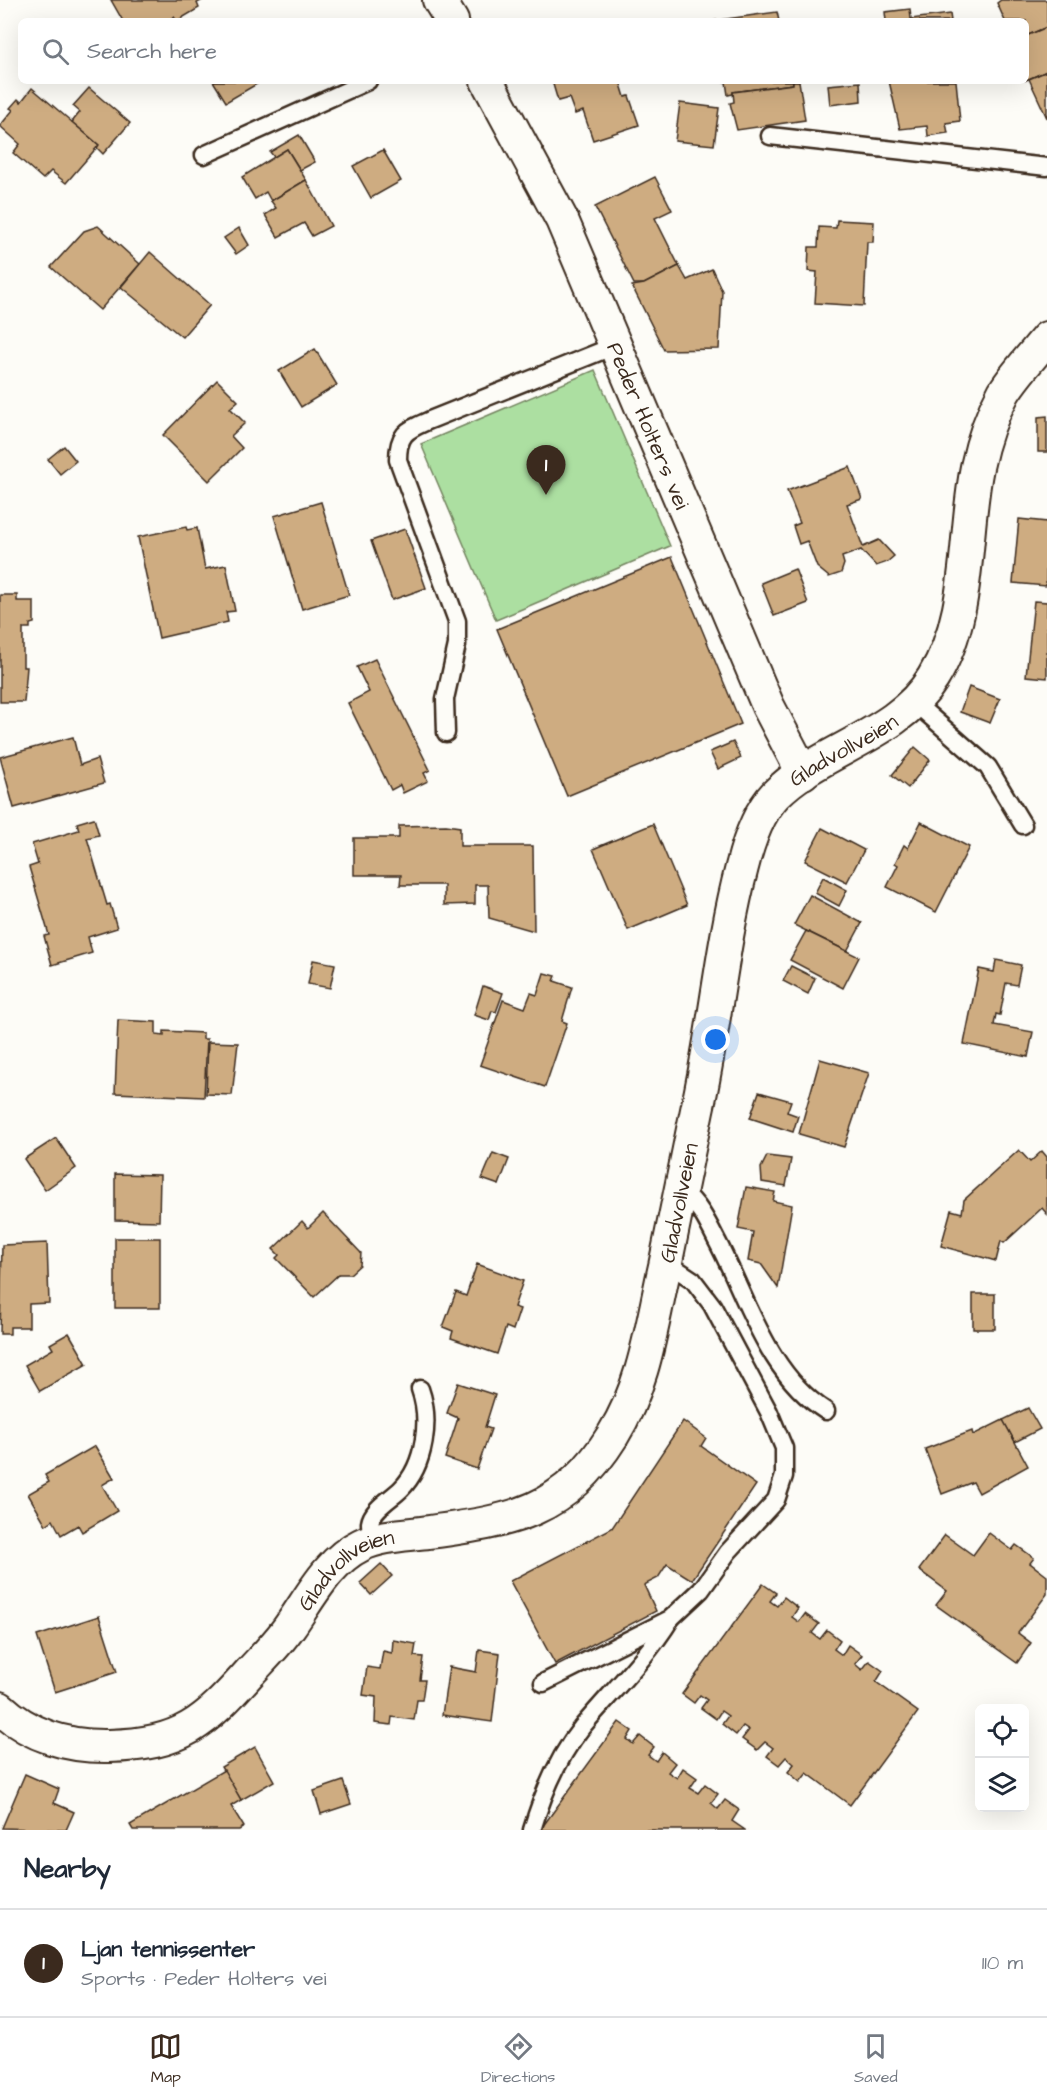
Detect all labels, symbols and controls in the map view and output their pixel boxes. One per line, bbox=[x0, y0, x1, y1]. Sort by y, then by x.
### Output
search box bbox=[18, 18, 1029, 84]
icon: search bbox=[39, 35, 72, 68]
text: Search here bbox=[87, 36, 217, 67]
street label: Peder Holters vei bbox=[599, 338, 697, 514]
pin: 1 bbox=[526, 446, 566, 495]
street label: Gladvollveien bbox=[783, 707, 905, 794]
your location bbox=[701, 1025, 730, 1054]
street label: Gladvollveien bbox=[652, 1140, 707, 1266]
street label: Gladvollveien bbox=[290, 1522, 397, 1617]
map controls bbox=[975, 1704, 1029, 1812]
button: locate bbox=[975, 1704, 1029, 1758]
button: layers bbox=[975, 1758, 1029, 1812]
text: Nearby bbox=[24, 1851, 111, 1887]
text: Ljan tennissenter bbox=[81, 1934, 255, 1965]
text: 1 bbox=[42, 1949, 45, 1977]
text: 110 m bbox=[982, 1949, 1023, 1977]
text: Sports · Peder Holters vei bbox=[81, 1965, 327, 1993]
tab: Map bbox=[149, 2030, 182, 2088]
tab: Directions bbox=[481, 2030, 555, 2088]
tab: Saved bbox=[854, 2030, 898, 2088]

